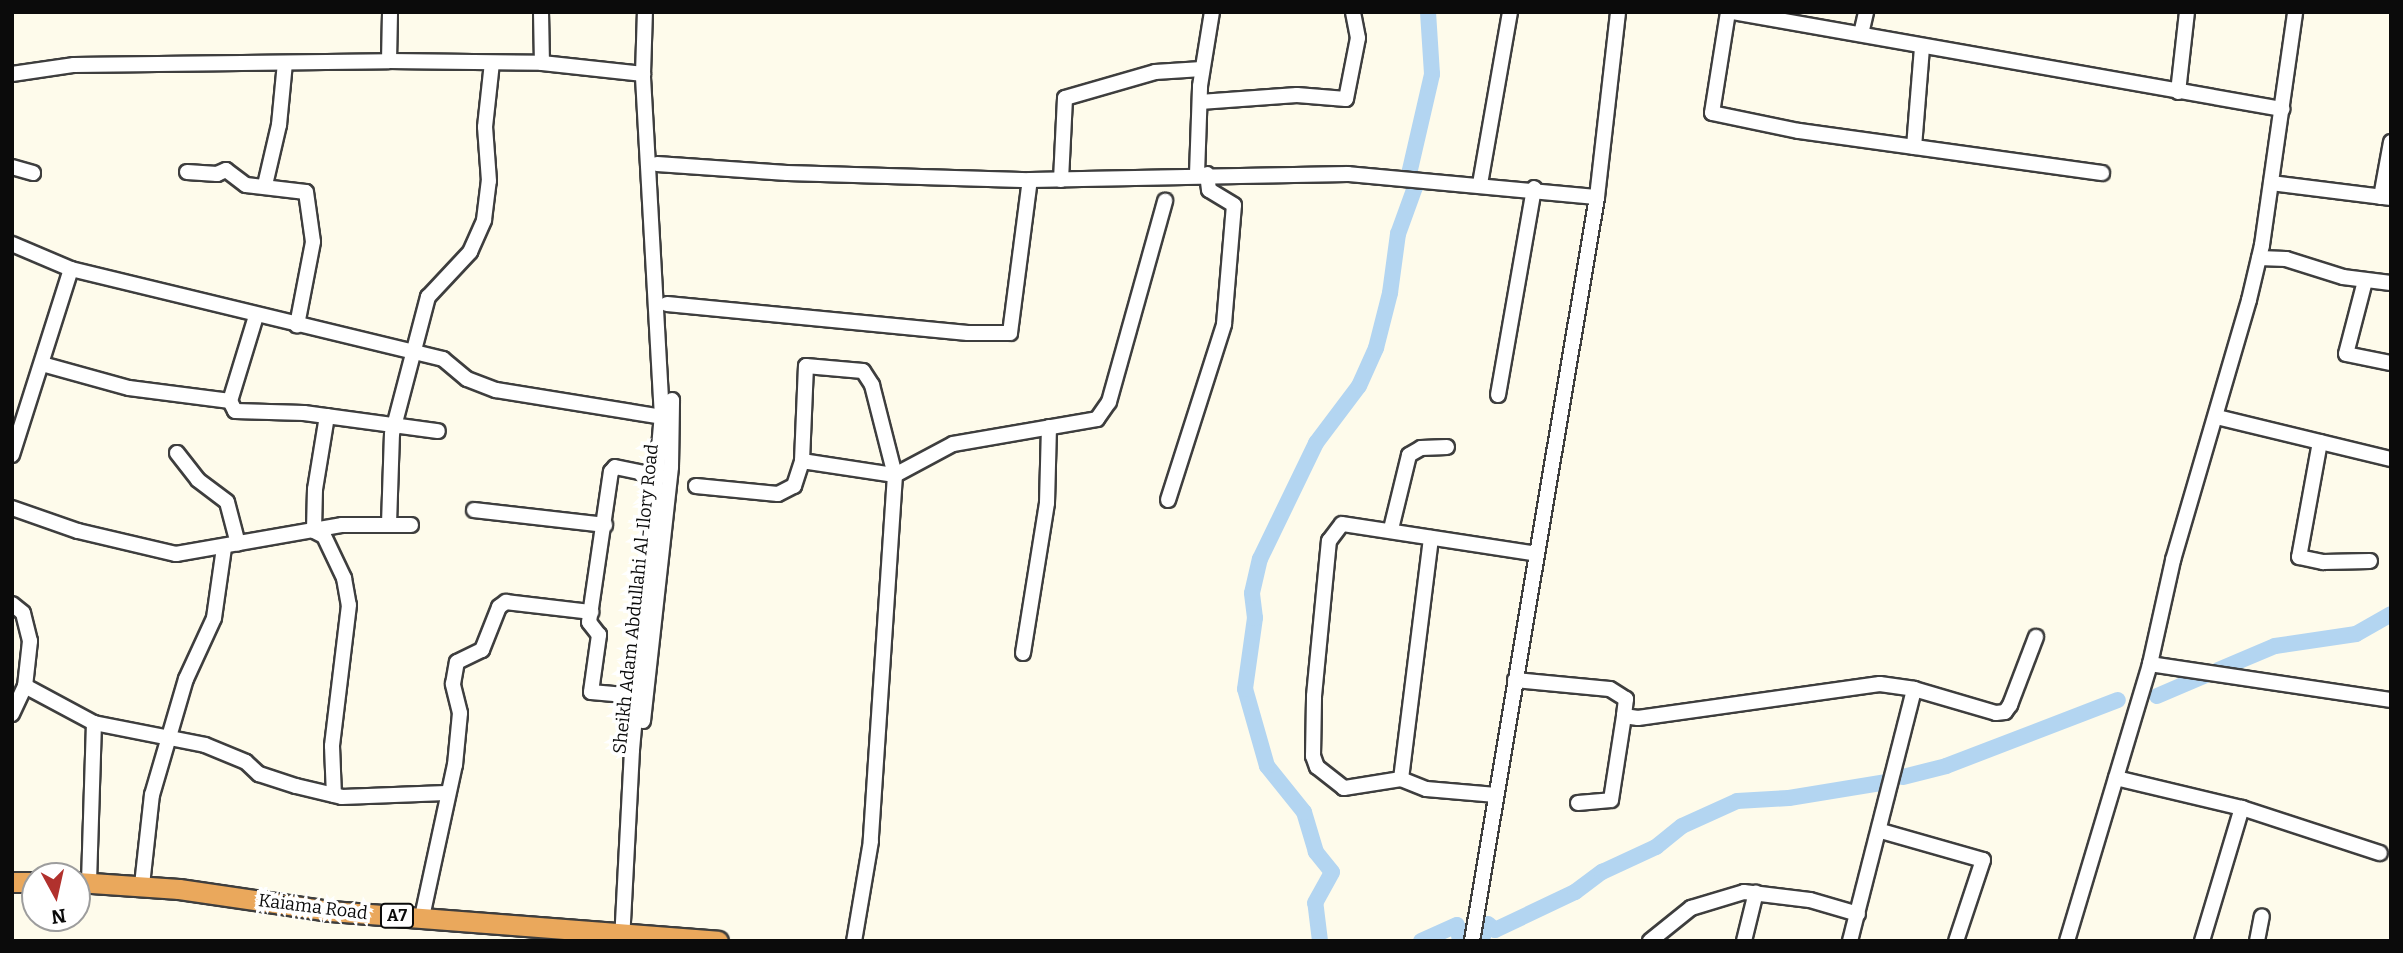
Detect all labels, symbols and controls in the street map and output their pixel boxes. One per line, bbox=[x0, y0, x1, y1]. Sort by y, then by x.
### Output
street label: Sheikh Adam Abdullahi Al-Ilory Road bbox=[609, 443, 663, 755]
north arrow bbox=[21, 862, 91, 932]
street label: Kaiama Road bbox=[257, 890, 369, 924]
text: N bbox=[50, 904, 68, 929]
road number: A7 bbox=[380, 904, 414, 928]

